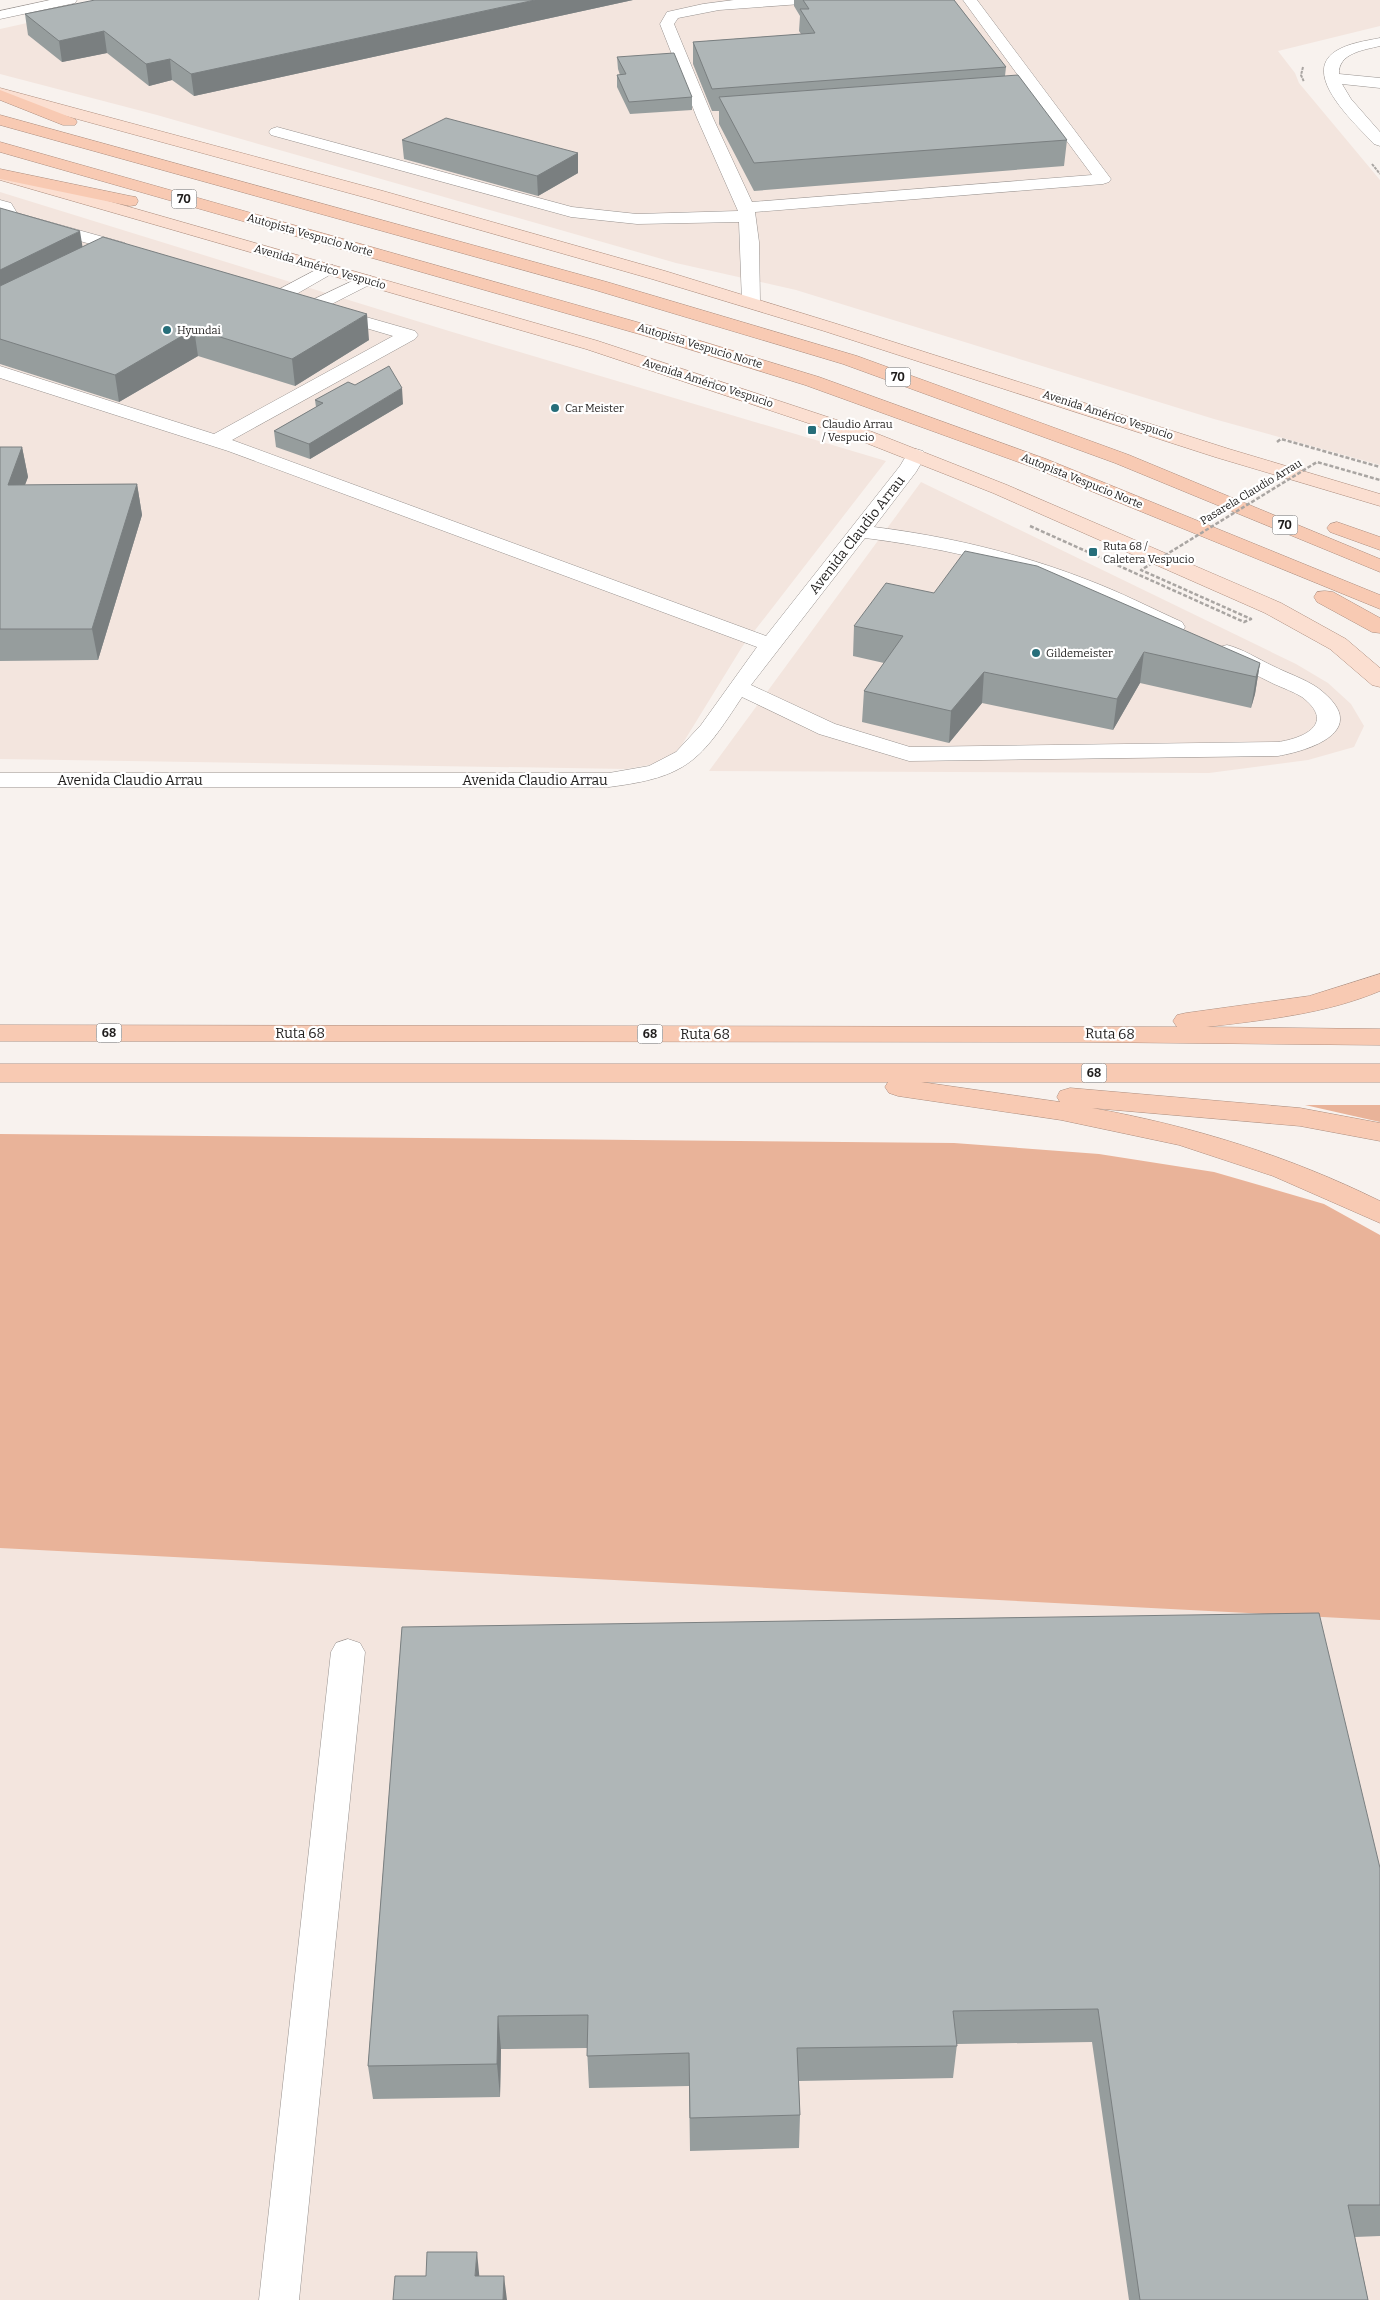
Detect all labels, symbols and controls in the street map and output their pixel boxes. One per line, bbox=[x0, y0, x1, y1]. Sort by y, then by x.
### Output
road number: 70 bbox=[172, 190, 196, 208]
street label: Autopista Vespucio Norte bbox=[246, 211, 374, 259]
street label: Avenida Américo Vespucio bbox=[253, 242, 387, 292]
street label: Autopista Vespucio Norte bbox=[636, 321, 764, 371]
marker: Hyundai bbox=[161, 324, 173, 336]
place label: Hyundai bbox=[177, 324, 221, 337]
street label: Avenida Américo Vespucio bbox=[641, 356, 775, 410]
road number: 70 bbox=[886, 368, 910, 387]
street label: Avenida Américo Vespucio bbox=[1041, 388, 1175, 442]
marker: Car Meister bbox=[549, 402, 561, 414]
place label: Car Meister bbox=[565, 402, 624, 415]
place label: Claudio Arrau / Vespucio bbox=[822, 418, 893, 444]
marker: Claudio Arrau / Vespucio bbox=[806, 424, 818, 436]
street label: Autopista Vespucio Norte bbox=[1019, 451, 1145, 511]
street label: Pasarela Claudio Arrau bbox=[1198, 456, 1304, 527]
street label: Avenida Claudio Arrau bbox=[806, 472, 909, 598]
road number: 70 bbox=[1272, 516, 1298, 534]
place label: Ruta 68 / Caletera Vespucio bbox=[1103, 540, 1194, 566]
marker: Ruta 68 / Caletera Vespucio bbox=[1087, 546, 1099, 558]
marker: Gildemeister bbox=[1030, 647, 1042, 659]
place label: Gildemeister bbox=[1046, 647, 1113, 660]
street label: Avenida Claudio Arrau bbox=[57, 772, 203, 789]
street label: Avenida Claudio Arrau bbox=[462, 772, 608, 789]
road number: 68 bbox=[96, 1024, 122, 1042]
road number: 68 bbox=[638, 1024, 662, 1044]
street label: Ruta 68 bbox=[275, 1025, 325, 1042]
street label: Ruta 68 bbox=[1085, 1025, 1135, 1043]
street label: Ruta 68 bbox=[680, 1026, 730, 1043]
road number: 68 bbox=[1082, 1064, 1106, 1082]

